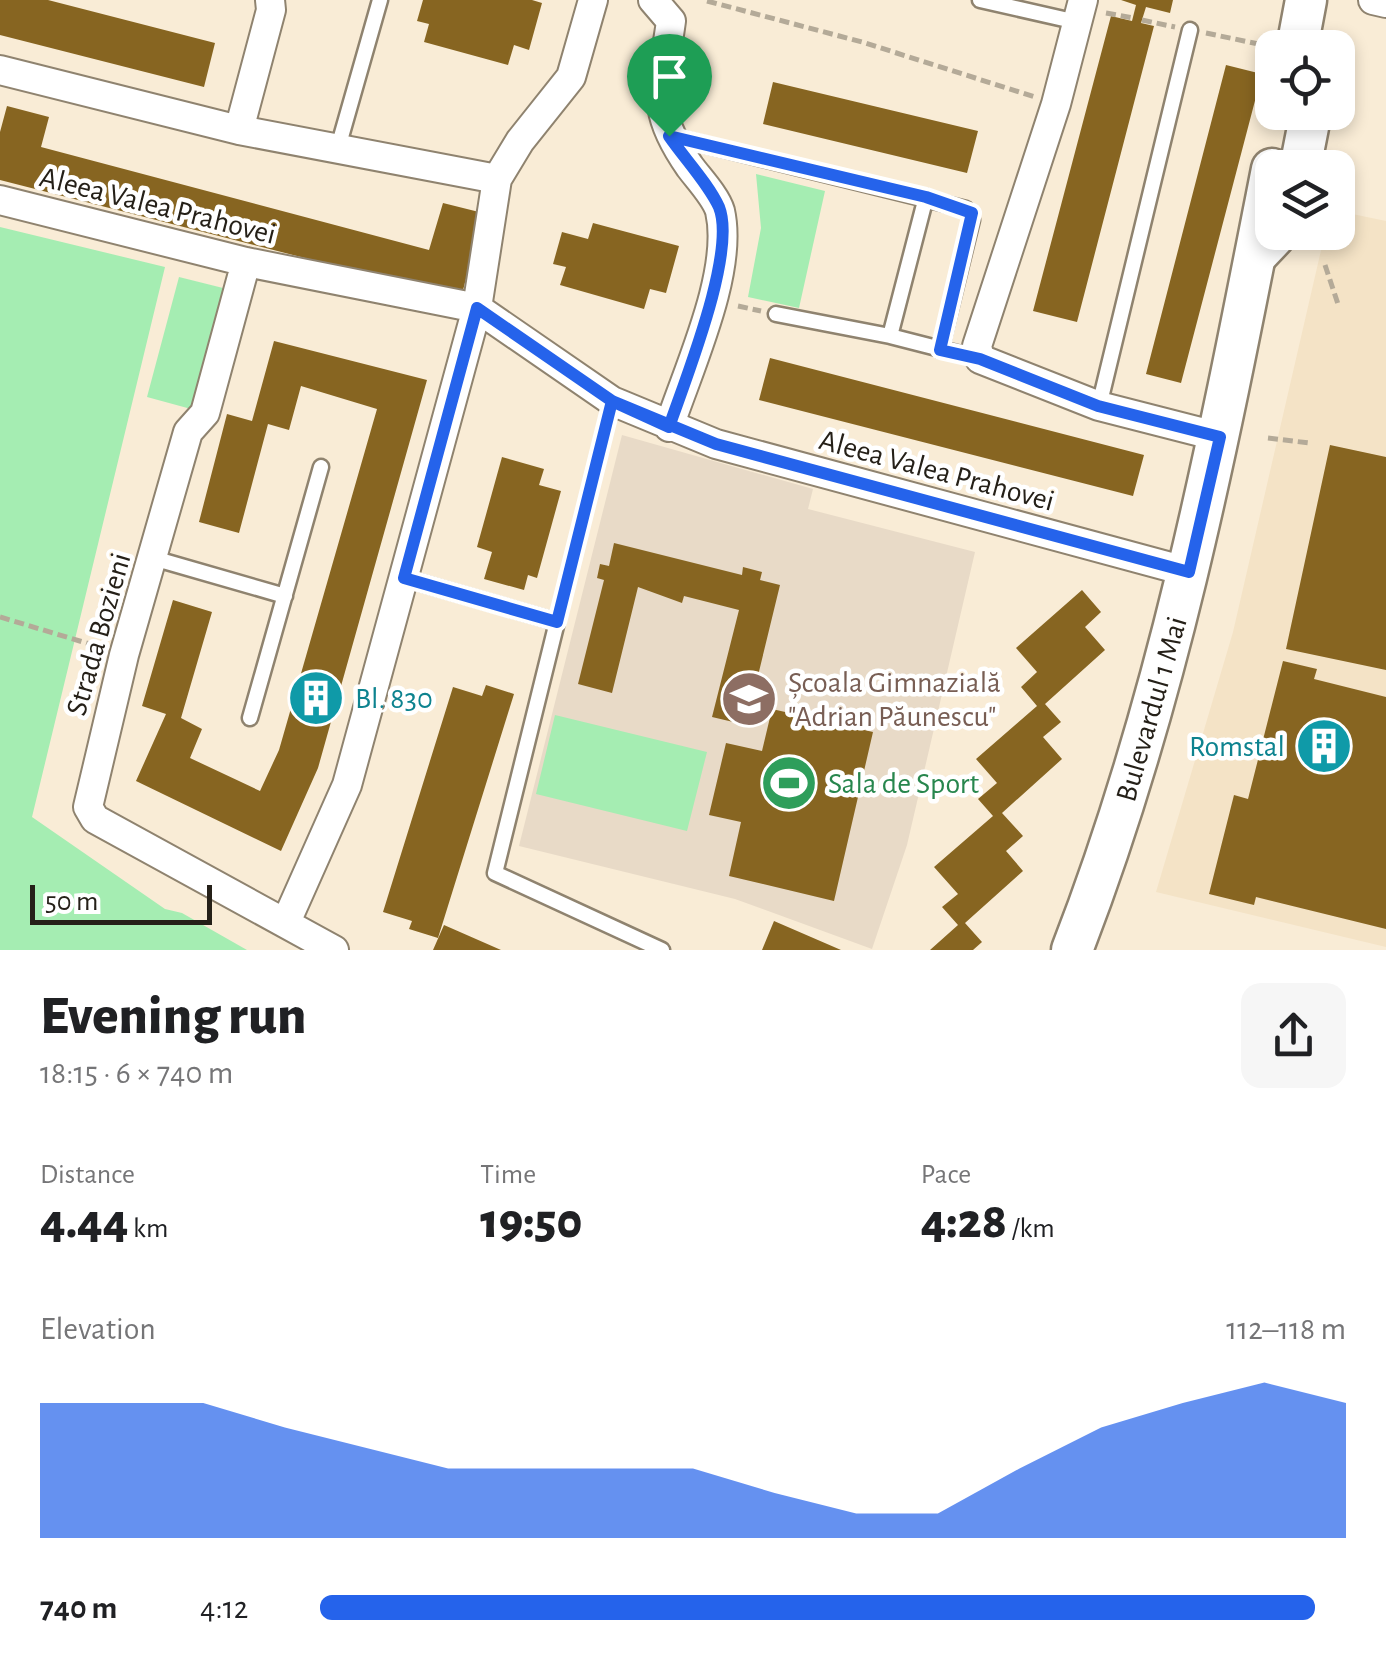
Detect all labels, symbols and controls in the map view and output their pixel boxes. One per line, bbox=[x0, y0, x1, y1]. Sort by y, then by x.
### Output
map controls bbox=[1255, 30, 1355, 250]
button: locate bbox=[1255, 30, 1355, 130]
pin bbox=[627, 34, 712, 137]
icon: arrive bbox=[642, 49, 697, 104]
button: layers bbox=[1255, 150, 1355, 250]
street label: Aleea Valea Prahovei bbox=[37, 162, 279, 250]
street label: Aleea Valea Prahovei bbox=[816, 425, 1058, 517]
street label: Strada Bozieni bbox=[61, 550, 136, 719]
street label: Bulevardul 1 Mai bbox=[1111, 613, 1193, 805]
building icon: Bl. 830 bbox=[286, 668, 346, 728]
place label: Școala Gimnazială "Adrian Păunescu" bbox=[788, 668, 1001, 732]
school or university icon: Școala Gimnazială "Adrian Păunescu" bbox=[719, 669, 779, 729]
place label: Bl. 830 bbox=[355, 684, 433, 714]
building icon: Romstal bbox=[1294, 716, 1354, 776]
place label: Romstal bbox=[1189, 732, 1285, 762]
sports icon: Sala de Sport bbox=[759, 753, 819, 813]
place label: Sala de Sport bbox=[828, 769, 980, 799]
scale bar bbox=[30, 880, 212, 924]
text: 50 m bbox=[45, 888, 99, 916]
button: share bbox=[1241, 983, 1346, 1088]
text: Evening run bbox=[40, 989, 306, 1044]
text: 18:15 · 6 × 740 m bbox=[40, 1057, 233, 1089]
text: Distance bbox=[40, 1161, 135, 1189]
text: Time bbox=[480, 1161, 536, 1189]
text: Pace bbox=[921, 1161, 971, 1189]
text: 4.44 bbox=[40, 1197, 129, 1247]
text: 19:50 bbox=[480, 1197, 582, 1247]
text: 4:28 bbox=[921, 1197, 1007, 1247]
text: km bbox=[129, 1215, 168, 1243]
text: /km bbox=[1007, 1215, 1055, 1243]
text: Elevation bbox=[40, 1313, 156, 1345]
text: 112–118 m bbox=[1226, 1313, 1346, 1345]
text: 740 m bbox=[40, 1592, 117, 1624]
text: 4:12 bbox=[200, 1592, 248, 1624]

